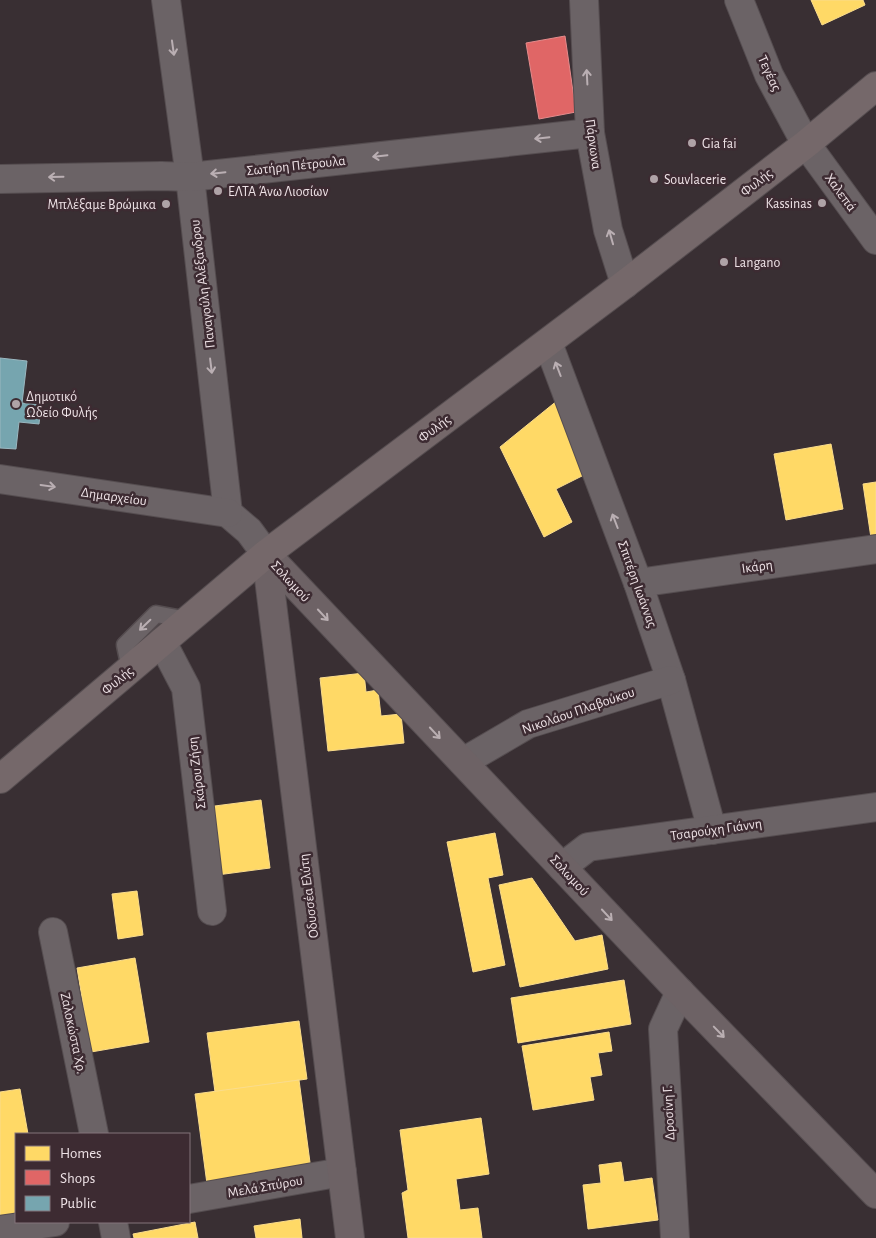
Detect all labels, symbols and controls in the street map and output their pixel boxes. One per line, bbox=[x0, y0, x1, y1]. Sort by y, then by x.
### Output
one-way arrow bbox=[168, 40, 178, 56]
street label: Τεγέας bbox=[755, 53, 784, 94]
one-way arrow bbox=[583, 69, 592, 85]
street label: Πάρνωνα bbox=[583, 118, 603, 170]
one-way arrow bbox=[534, 133, 550, 143]
marker: Gia fai bbox=[686, 137, 698, 149]
place label: Gia fai bbox=[702, 137, 737, 151]
one-way arrow bbox=[372, 151, 388, 161]
street label: Σωτήρη Πέτρουλα bbox=[246, 154, 346, 178]
street label: Φυλής bbox=[738, 166, 776, 199]
one-way arrow bbox=[211, 169, 227, 178]
street label: Χαλεπά bbox=[822, 171, 859, 214]
one-way arrow bbox=[48, 173, 64, 182]
marker: Souvlacerie bbox=[648, 173, 660, 185]
place label: Souvlacerie bbox=[664, 173, 726, 187]
marker: ΕΛΤΑ Άνω Λιοσίων bbox=[212, 185, 224, 197]
place label: ΕΛΤΑ Άνω Λιοσίων bbox=[228, 185, 328, 199]
place label: Kassinas bbox=[765, 197, 812, 211]
marker: Kassinas bbox=[816, 197, 828, 209]
place label: Μπλέξαμε Βρώμικα bbox=[47, 198, 156, 212]
marker: Μπλέξαμε Βρώμικα bbox=[160, 198, 172, 210]
street label: Παναγούλη Αλέξανδρου bbox=[188, 219, 218, 349]
one-way arrow bbox=[605, 229, 615, 245]
marker: Langano bbox=[718, 256, 730, 268]
place label: Langano bbox=[734, 256, 781, 270]
one-way arrow bbox=[206, 358, 216, 374]
one-way arrow bbox=[553, 362, 562, 378]
place label: Δημοτικό Ωδείο Φυλής bbox=[26, 390, 98, 420]
marker: Δημοτικό Ωδείο Φυλής bbox=[10, 398, 22, 410]
street label: Φυλής bbox=[416, 412, 454, 445]
one-way arrow bbox=[40, 481, 56, 491]
street label: Δημαρχείου bbox=[80, 485, 148, 509]
one-way arrow bbox=[610, 514, 619, 530]
street label: Σπιτέρη Ιωάννας bbox=[615, 539, 659, 630]
street label: Ικάρη bbox=[741, 558, 774, 576]
street label: Σολωμού bbox=[268, 559, 312, 605]
one-way arrow bbox=[317, 608, 329, 621]
one-way arrow bbox=[139, 619, 151, 631]
street label: Φυλής bbox=[99, 663, 136, 698]
street label: Νικολάου Πλαβούκου bbox=[520, 685, 637, 737]
one-way arrow bbox=[429, 727, 441, 739]
street label: Σκάρου Ζήση bbox=[186, 736, 208, 810]
street label: Τσαρούχη Γιάννη bbox=[669, 817, 763, 843]
street label: Οδυσσέα Ελύτη bbox=[297, 853, 321, 939]
street label: Σολωμού bbox=[547, 853, 591, 899]
one-way arrow bbox=[601, 908, 613, 921]
street label: Ζαλοκώστα Χρ. bbox=[58, 991, 88, 1075]
one-way arrow bbox=[713, 1026, 725, 1039]
street label: Δροσίνη Γ. bbox=[661, 1085, 677, 1141]
legend bbox=[15, 1133, 190, 1223]
text: Homes bbox=[60, 1146, 102, 1161]
text: Shops bbox=[60, 1171, 95, 1186]
street label: Μελά Σπύρου bbox=[226, 1173, 304, 1200]
text: Public bbox=[60, 1196, 96, 1211]

